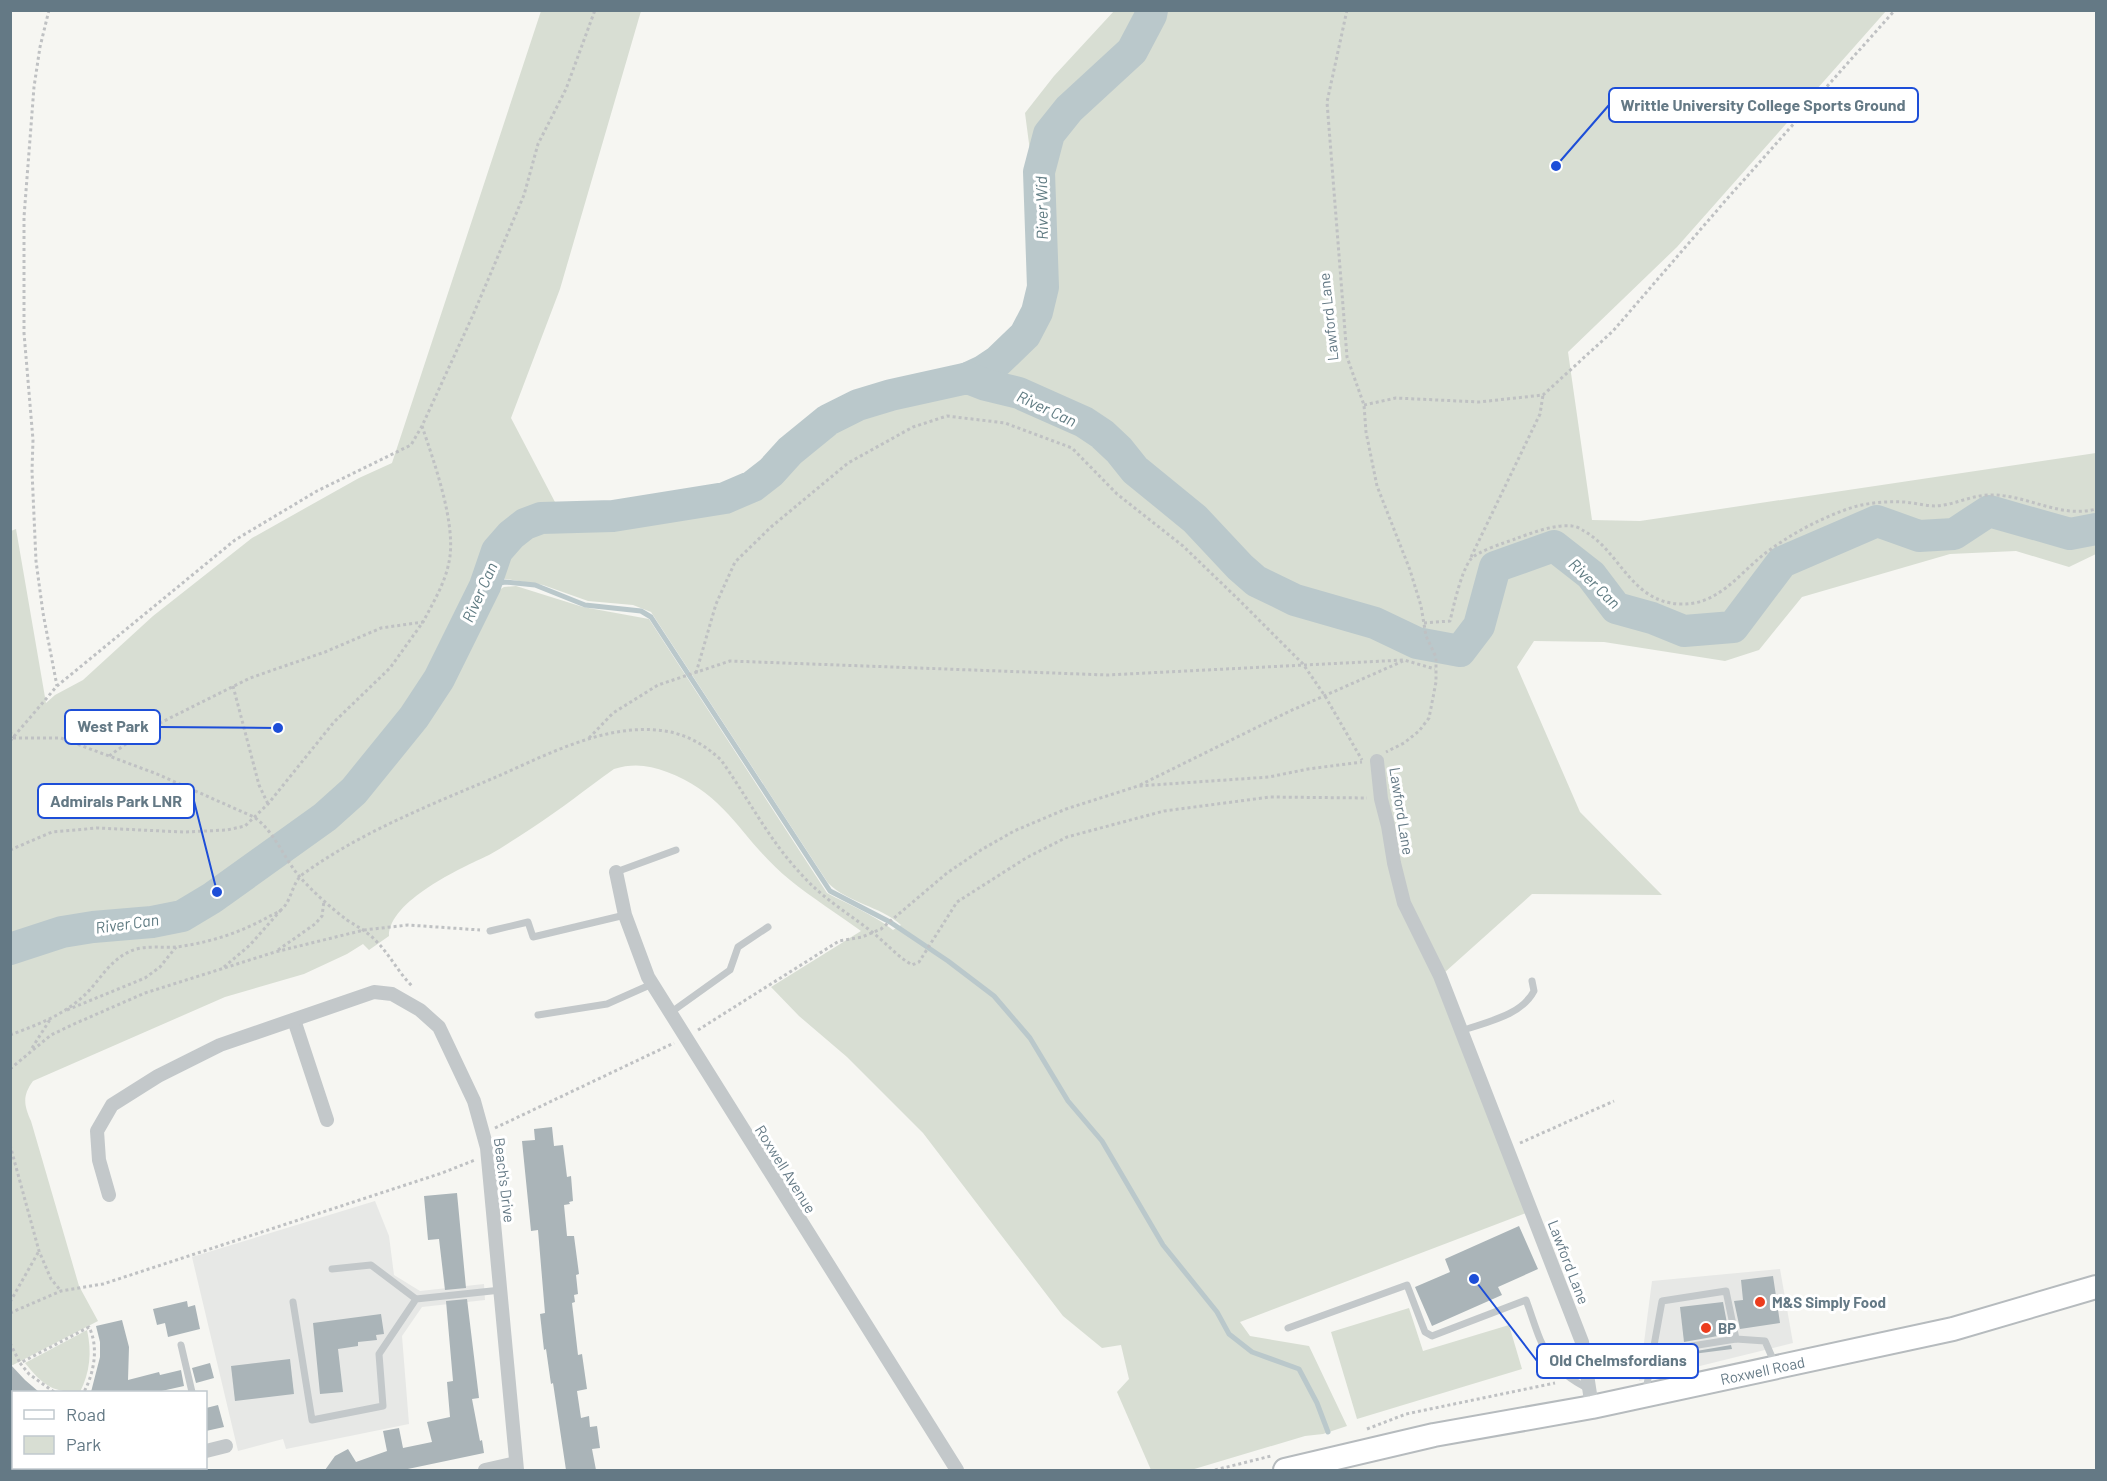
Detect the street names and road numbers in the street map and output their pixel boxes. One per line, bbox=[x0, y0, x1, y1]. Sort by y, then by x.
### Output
street label: Lawford Lane bbox=[1314, 272, 1342, 362]
street label: Lawford Lane bbox=[1386, 766, 1418, 856]
street label: Roxwell Avenue bbox=[752, 1122, 820, 1216]
street label: Beach's Drive bbox=[491, 1136, 519, 1224]
street label: Lawford Lane bbox=[1545, 1217, 1593, 1307]
street label: Roxwell Road bbox=[1719, 1352, 1806, 1388]

